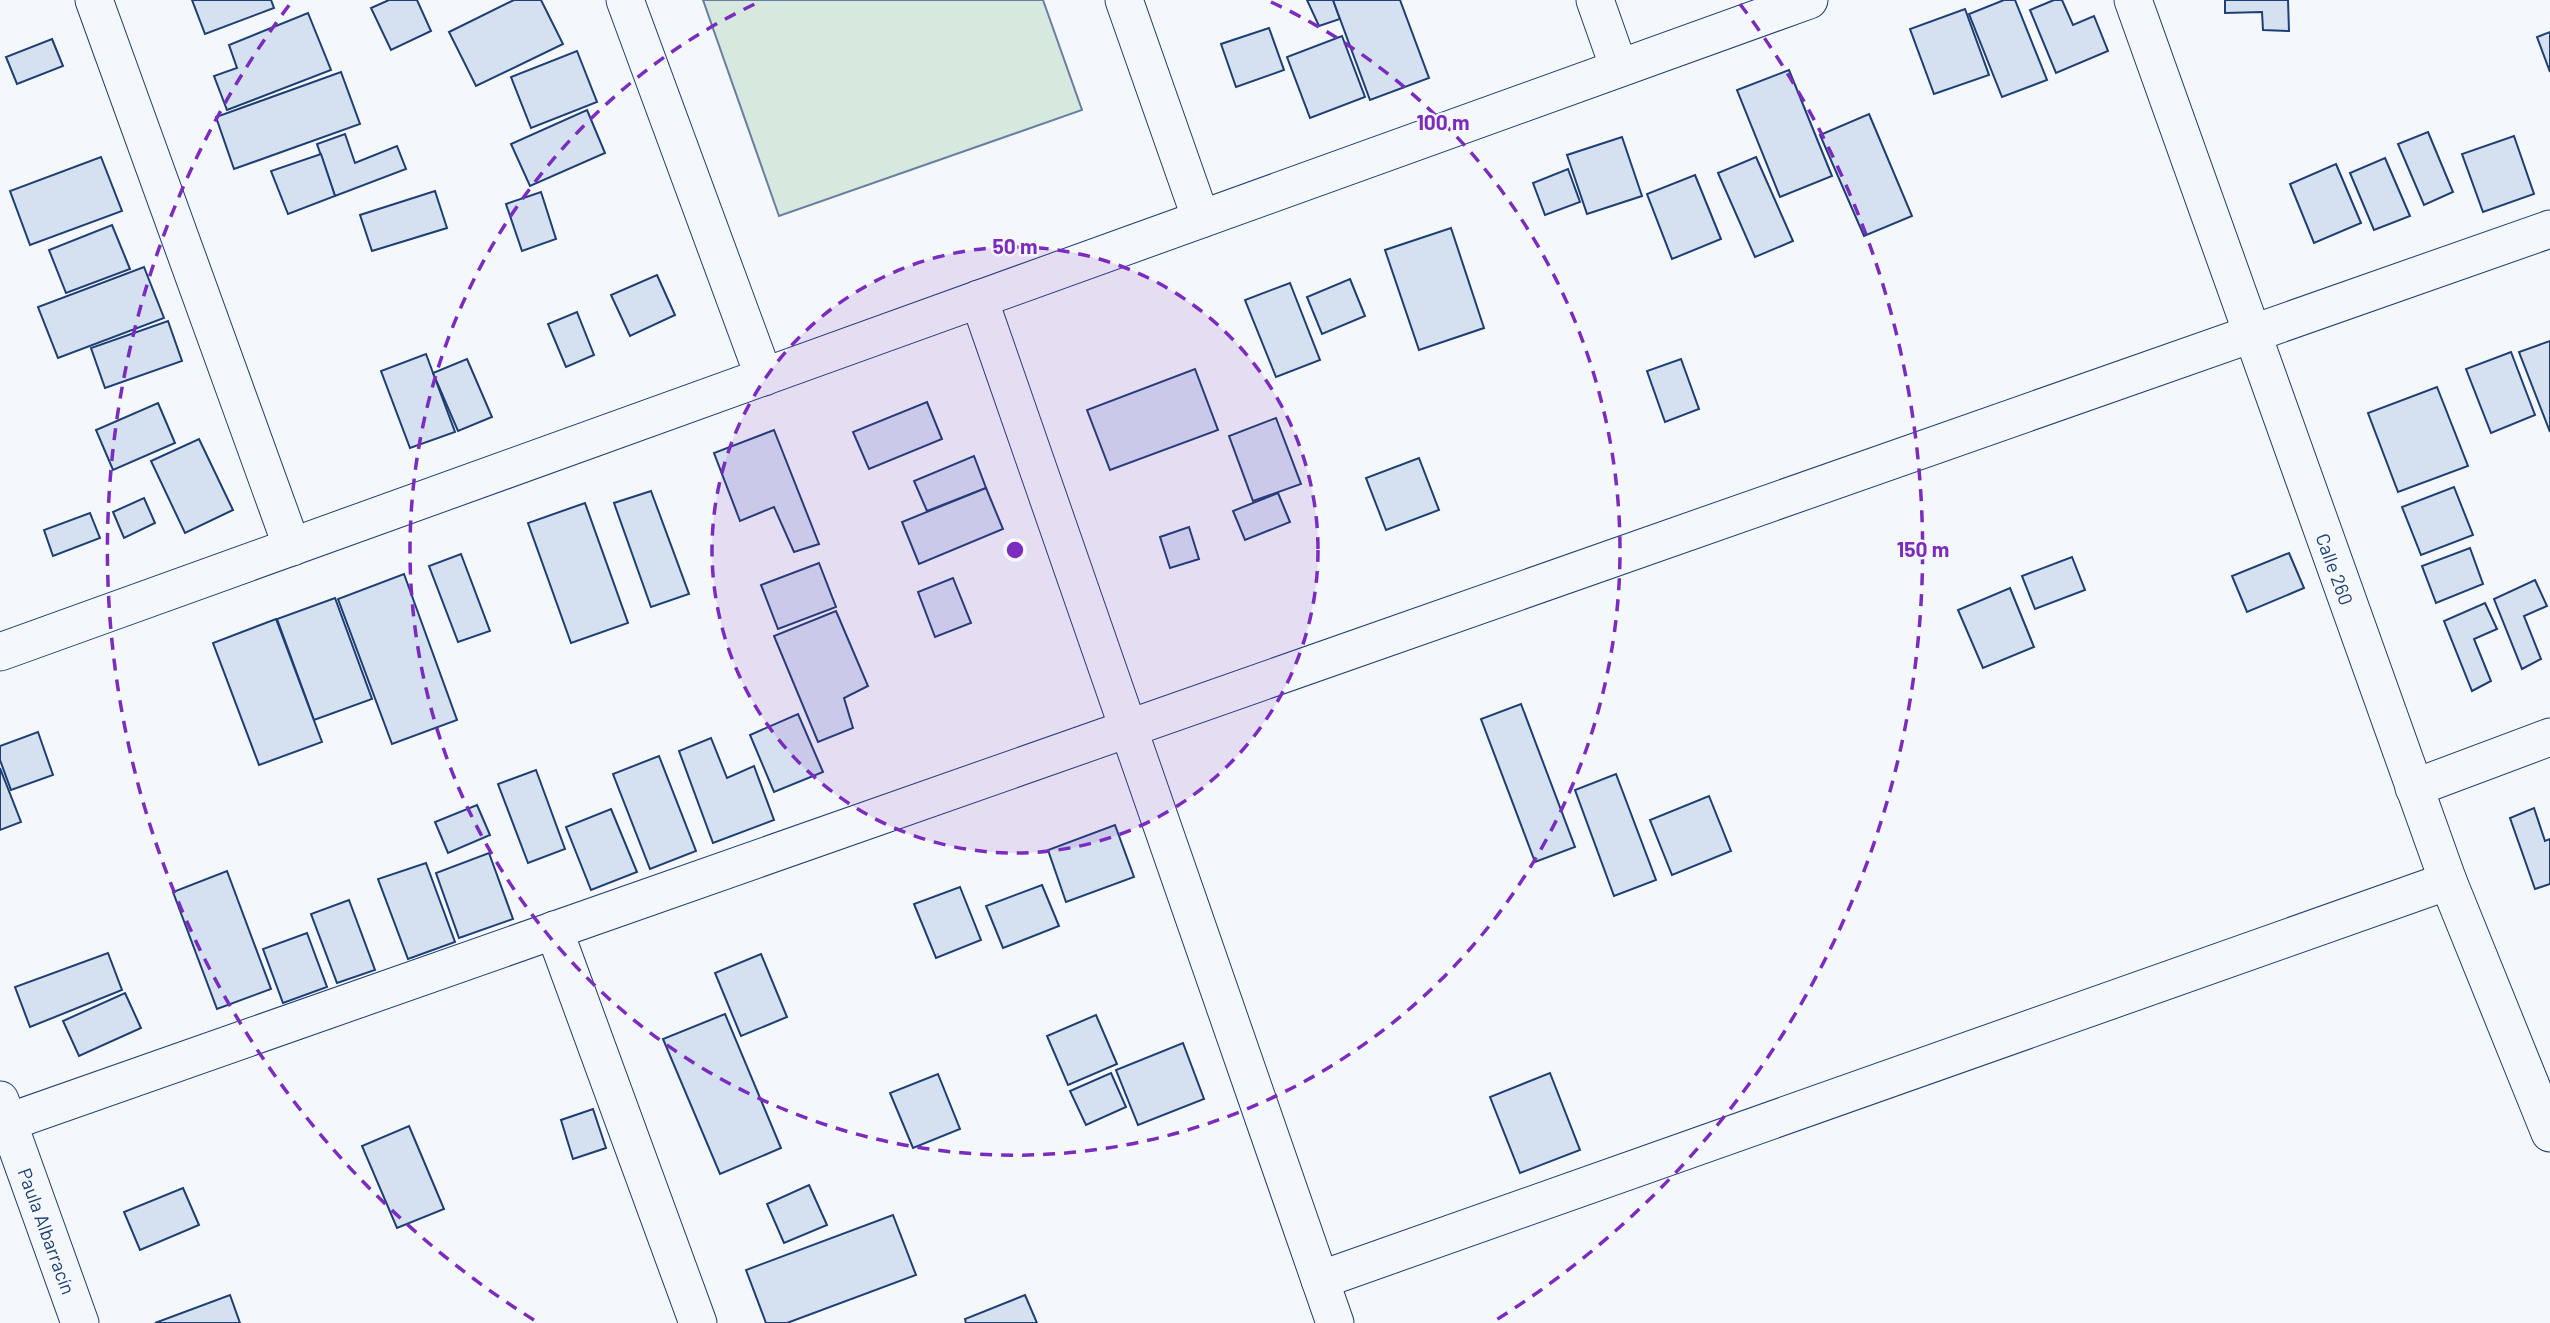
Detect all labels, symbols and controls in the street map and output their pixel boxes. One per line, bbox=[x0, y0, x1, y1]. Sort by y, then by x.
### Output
text: 100 m bbox=[1416, 109, 1470, 134]
text: 50 m bbox=[992, 233, 1038, 258]
street label: Calle 260 bbox=[2311, 530, 2359, 608]
text: 150 m bbox=[1897, 536, 1949, 561]
centre of rings bbox=[1003, 538, 1027, 562]
street label: Paula Albarracín bbox=[14, 1165, 80, 1297]

